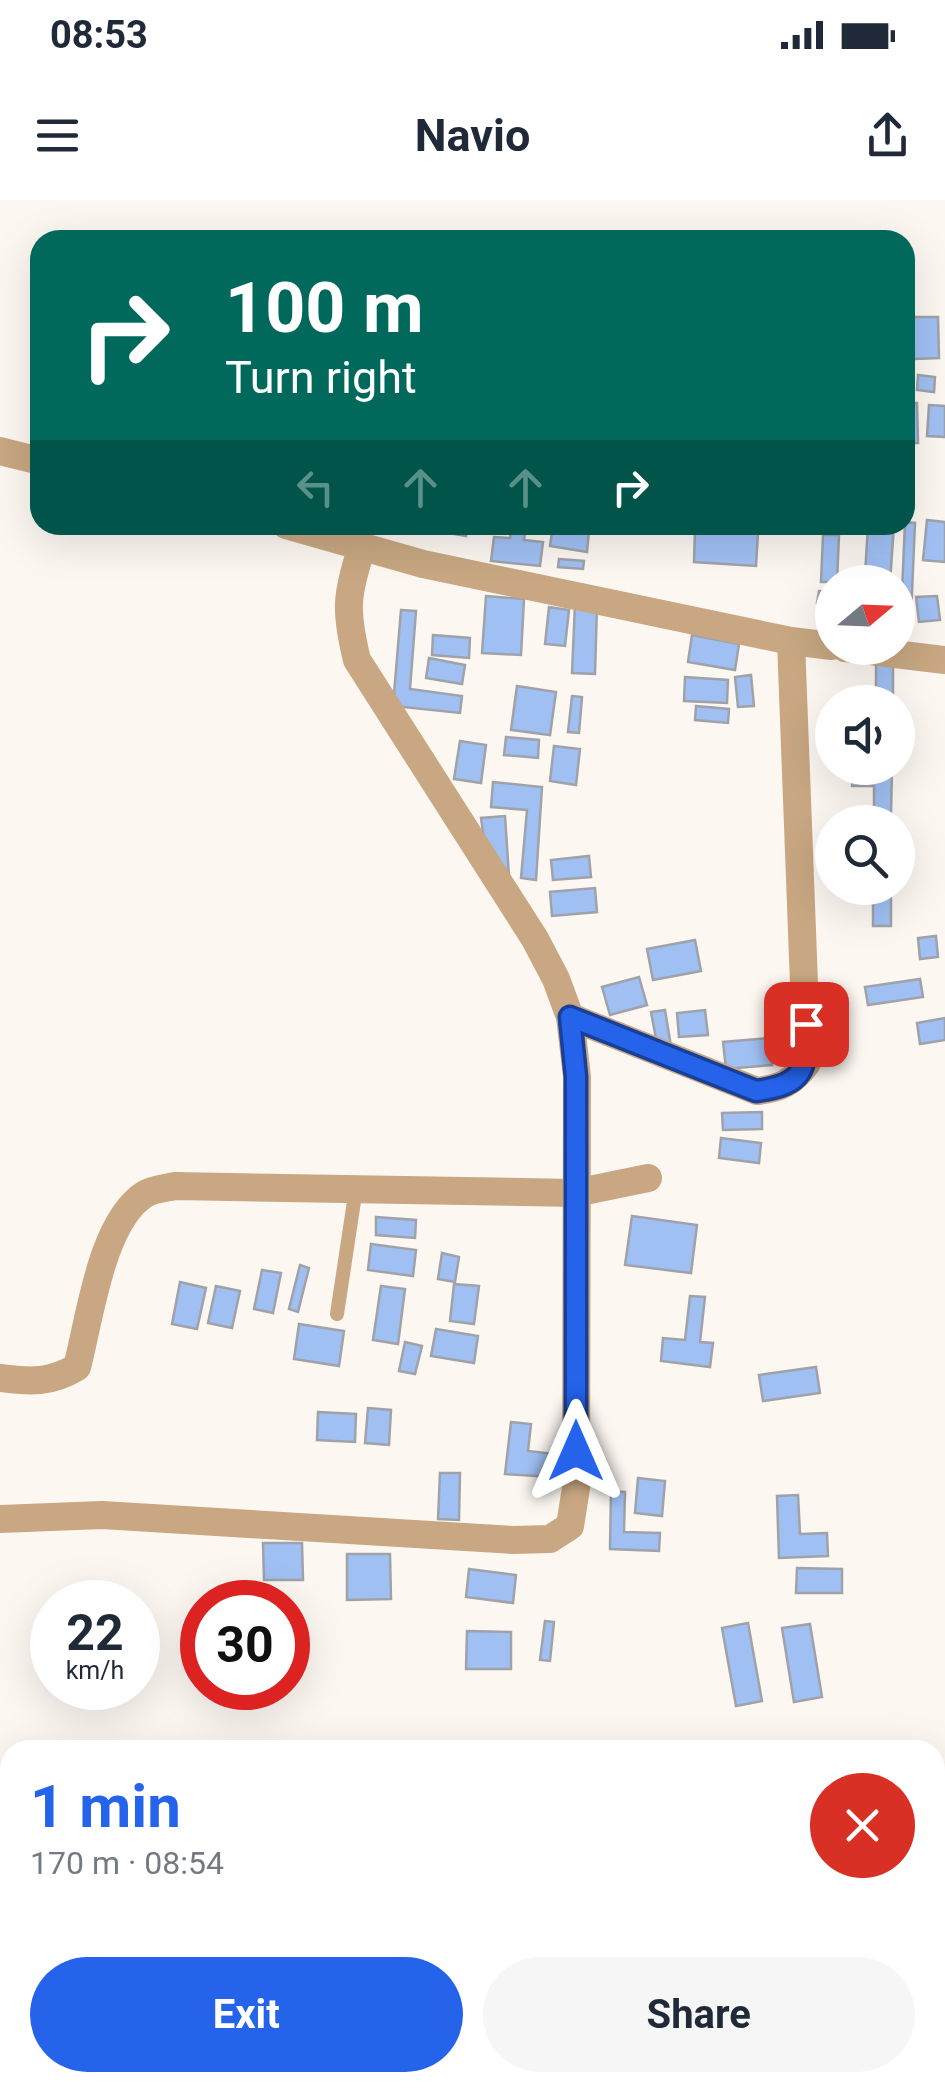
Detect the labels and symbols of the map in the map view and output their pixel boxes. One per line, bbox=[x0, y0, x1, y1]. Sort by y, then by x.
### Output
north arrow bbox=[815, 565, 915, 665]
pin bbox=[764, 982, 849, 1067]
position arrow bbox=[524, 1399, 628, 1503]
speed limit sign: 30 bbox=[180, 1580, 310, 1710]

